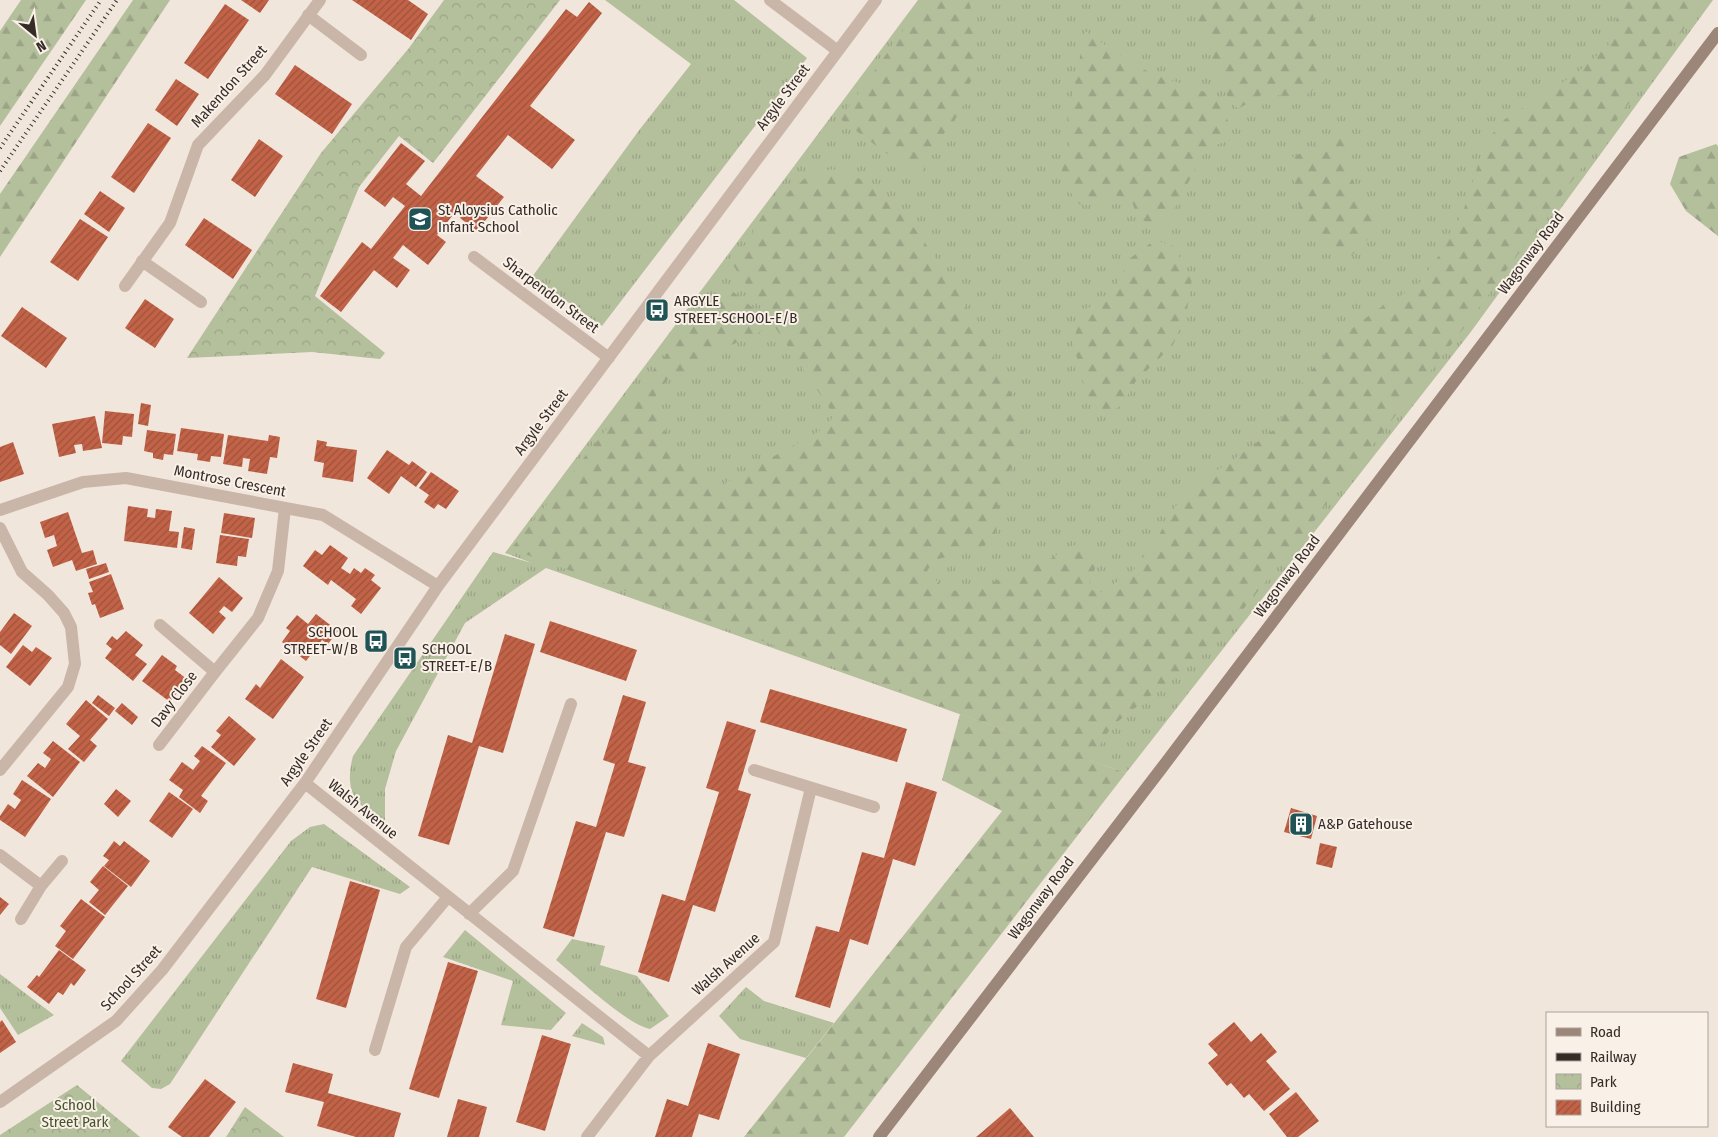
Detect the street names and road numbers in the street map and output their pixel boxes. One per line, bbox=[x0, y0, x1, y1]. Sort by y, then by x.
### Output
street label: Makendon Street bbox=[187, 41, 271, 131]
street label: Argyle Street bbox=[752, 60, 814, 134]
street label: Wagonway Road bbox=[1494, 208, 1568, 298]
street label: Sharpendon Street bbox=[499, 253, 603, 337]
street label: Argyle Street bbox=[510, 385, 572, 459]
street label: Montrose Crescent bbox=[172, 461, 288, 501]
street label: Wagonway Road bbox=[1250, 531, 1324, 621]
street label: Davy Close bbox=[147, 667, 201, 731]
street label: Argyle Street bbox=[276, 715, 336, 789]
street label: Walsh Avenue bbox=[324, 775, 402, 843]
street label: Wagonway Road bbox=[1004, 853, 1078, 943]
street label: Walsh Avenue bbox=[688, 929, 764, 999]
street label: School Street bbox=[97, 941, 165, 1014]

